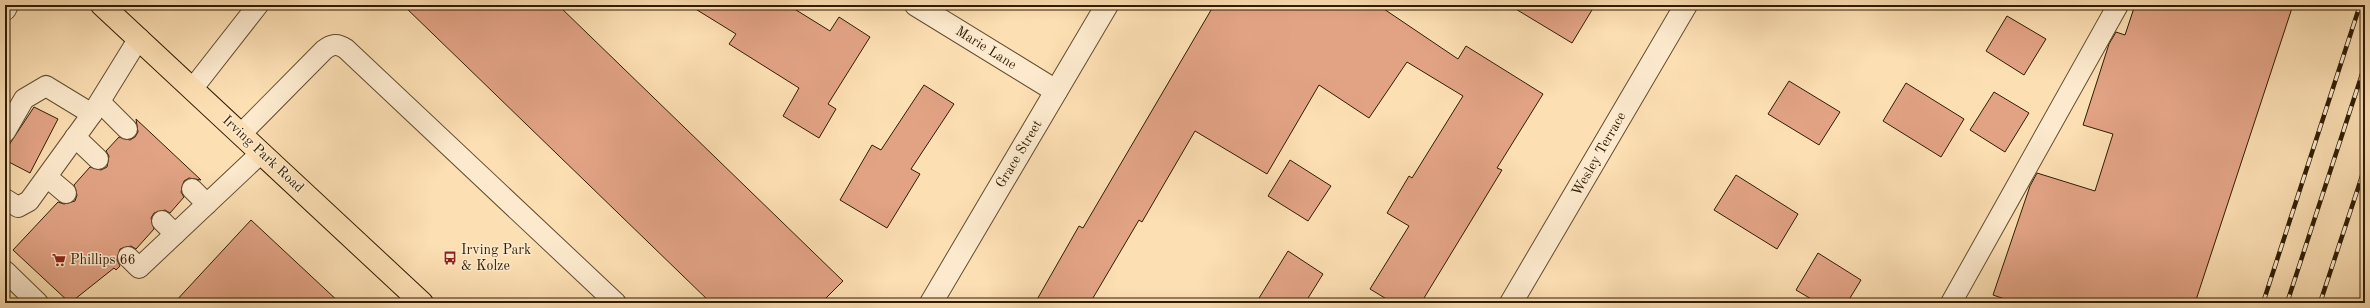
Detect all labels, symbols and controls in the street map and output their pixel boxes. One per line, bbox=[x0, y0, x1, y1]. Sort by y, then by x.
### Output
street label: Marie Lane bbox=[953, 24, 1019, 72]
street label: Wesley Terrace bbox=[1569, 110, 1629, 198]
street label: Irving Park Road bbox=[220, 113, 306, 195]
street label: Grace Street bbox=[993, 118, 1045, 190]
place label: Irving Park & Kolze bbox=[461, 243, 531, 273]
bus stop icon: Irving Park & Kolze bbox=[442, 250, 458, 266]
supermarket icon: Phillips 66 bbox=[51, 252, 67, 268]
place label: Phillips 66 bbox=[70, 253, 136, 267]

